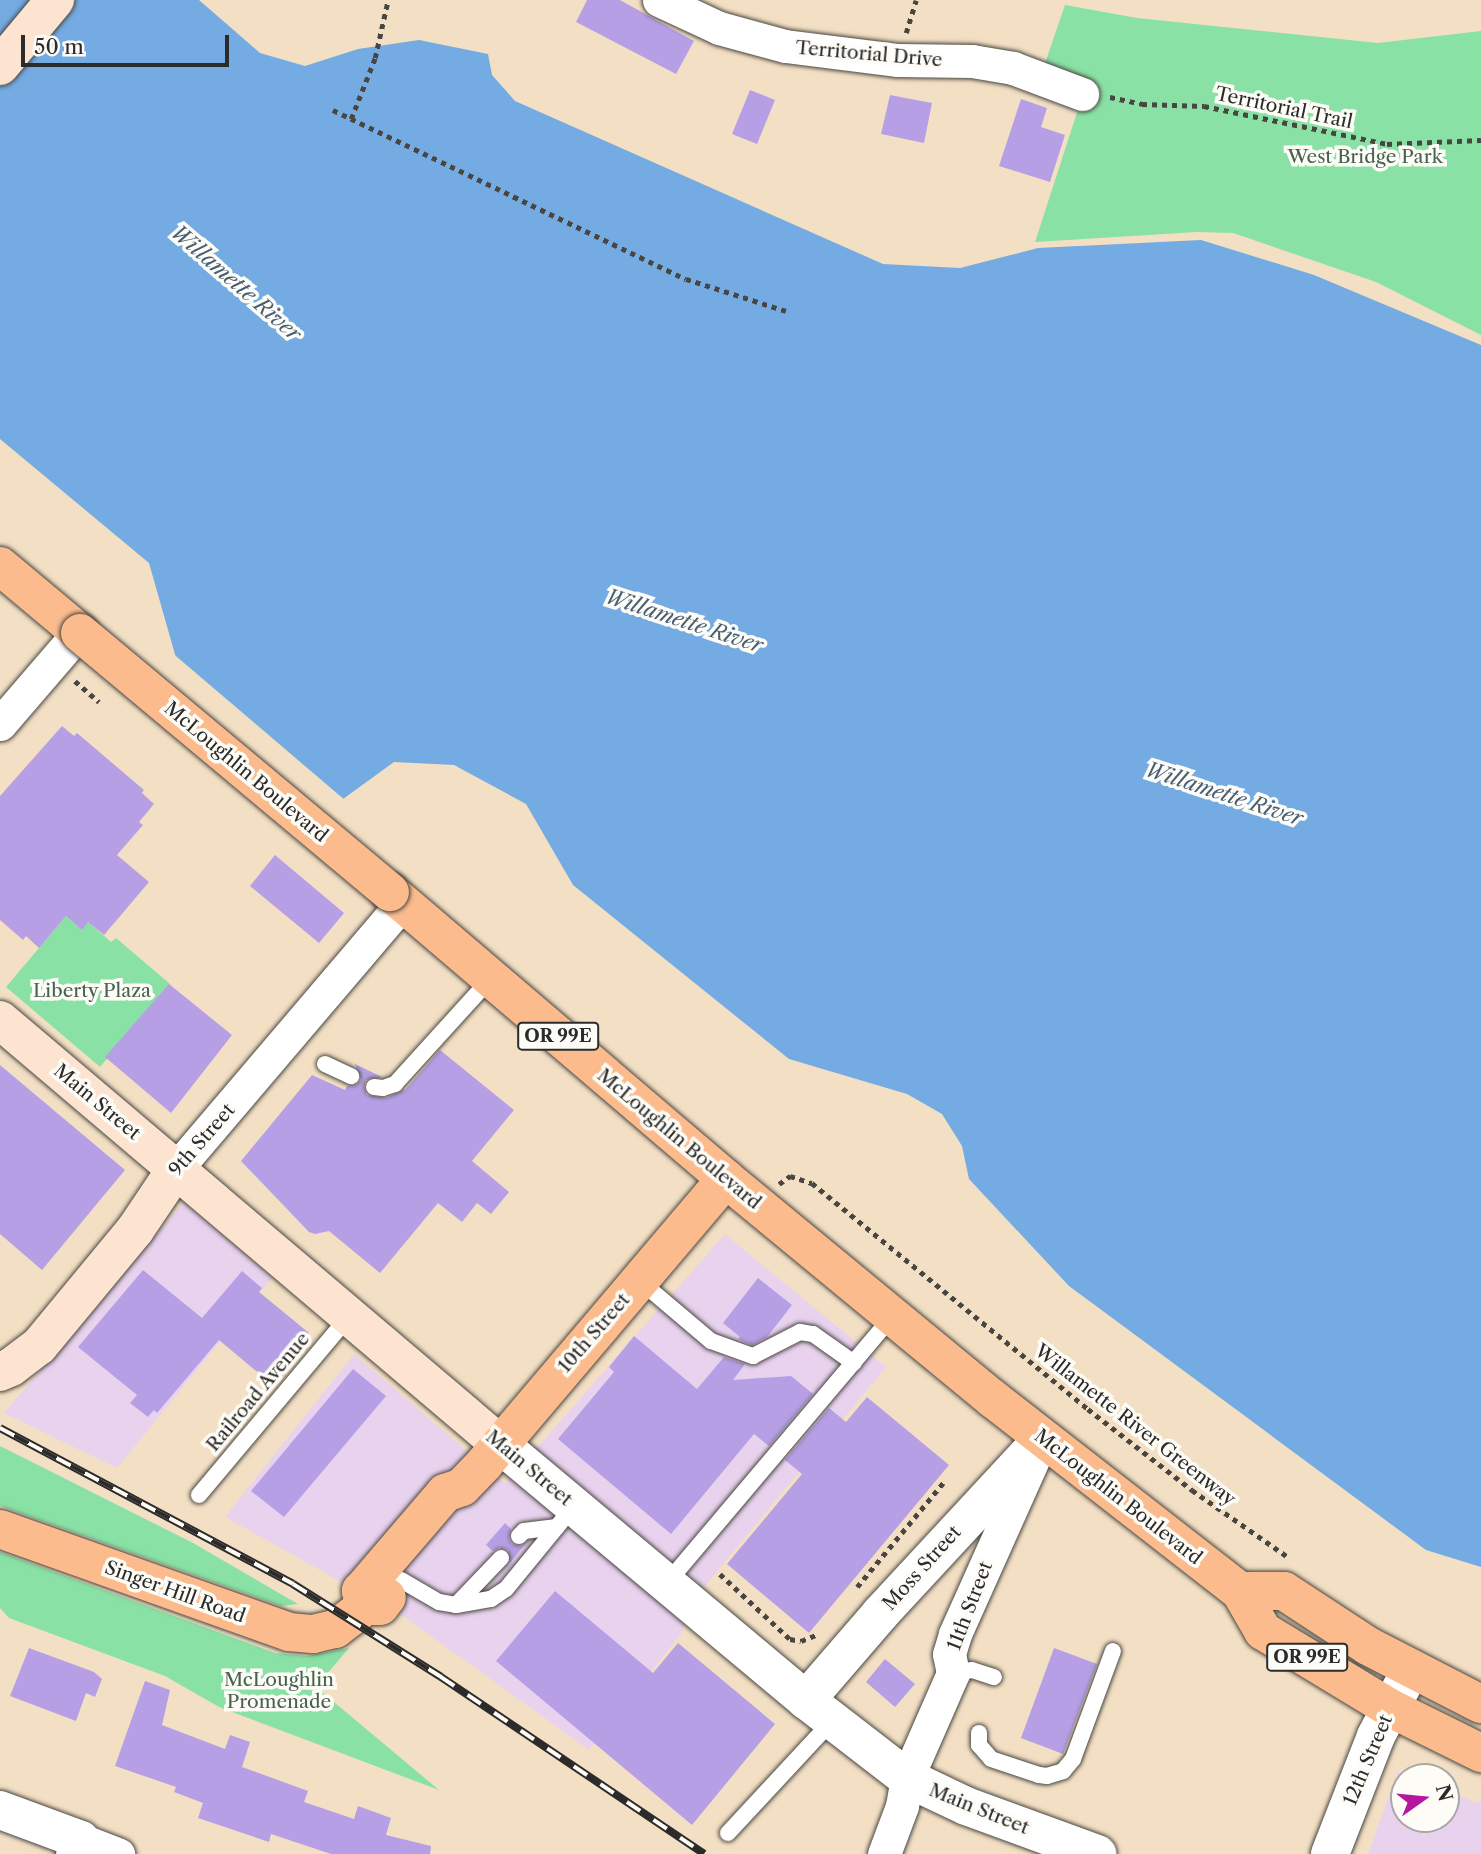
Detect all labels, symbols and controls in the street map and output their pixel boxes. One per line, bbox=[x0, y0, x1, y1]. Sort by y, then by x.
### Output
scale bar bbox=[24, 21, 233, 65]
text: 50 m bbox=[34, 34, 84, 59]
street label: Territorial Drive bbox=[795, 36, 943, 72]
street label: Territorial Trail bbox=[1213, 82, 1355, 134]
park label: West Bridge Park bbox=[1287, 146, 1443, 168]
water label: Willamette River bbox=[166, 220, 306, 346]
water label: Willamette River bbox=[602, 584, 766, 658]
street label: McLoughlin Boulevard bbox=[160, 697, 332, 847]
water label: Willamette River bbox=[1142, 757, 1306, 831]
park label: Liberty Plaza bbox=[33, 980, 151, 1002]
road number: OR 99E bbox=[516, 1021, 600, 1050]
street label: Main Street bbox=[49, 1059, 145, 1145]
street label: McLoughlin Boulevard bbox=[593, 1064, 765, 1214]
street label: 9th Street bbox=[164, 1099, 240, 1181]
street label: 10th Street bbox=[553, 1289, 635, 1377]
street label: Railroad Avenue bbox=[201, 1328, 315, 1456]
street label: Willamette River Greenway bbox=[1030, 1339, 1240, 1511]
street label: McLoughlin Boulevard bbox=[1030, 1424, 1206, 1570]
street label: Main Street bbox=[481, 1425, 577, 1511]
street label: Moss Street bbox=[878, 1521, 966, 1615]
street label: Singer Hill Road bbox=[102, 1556, 248, 1628]
street label: 11th Street bbox=[943, 1558, 997, 1654]
road number: OR 99E bbox=[1265, 1642, 1349, 1672]
park label: McLoughlin Promenade bbox=[224, 1669, 334, 1713]
street label: 12th Street bbox=[1339, 1711, 1397, 1809]
north arrow bbox=[1390, 1763, 1460, 1833]
street label: Main Street bbox=[926, 1779, 1032, 1839]
text: N bbox=[1431, 1782, 1457, 1804]

